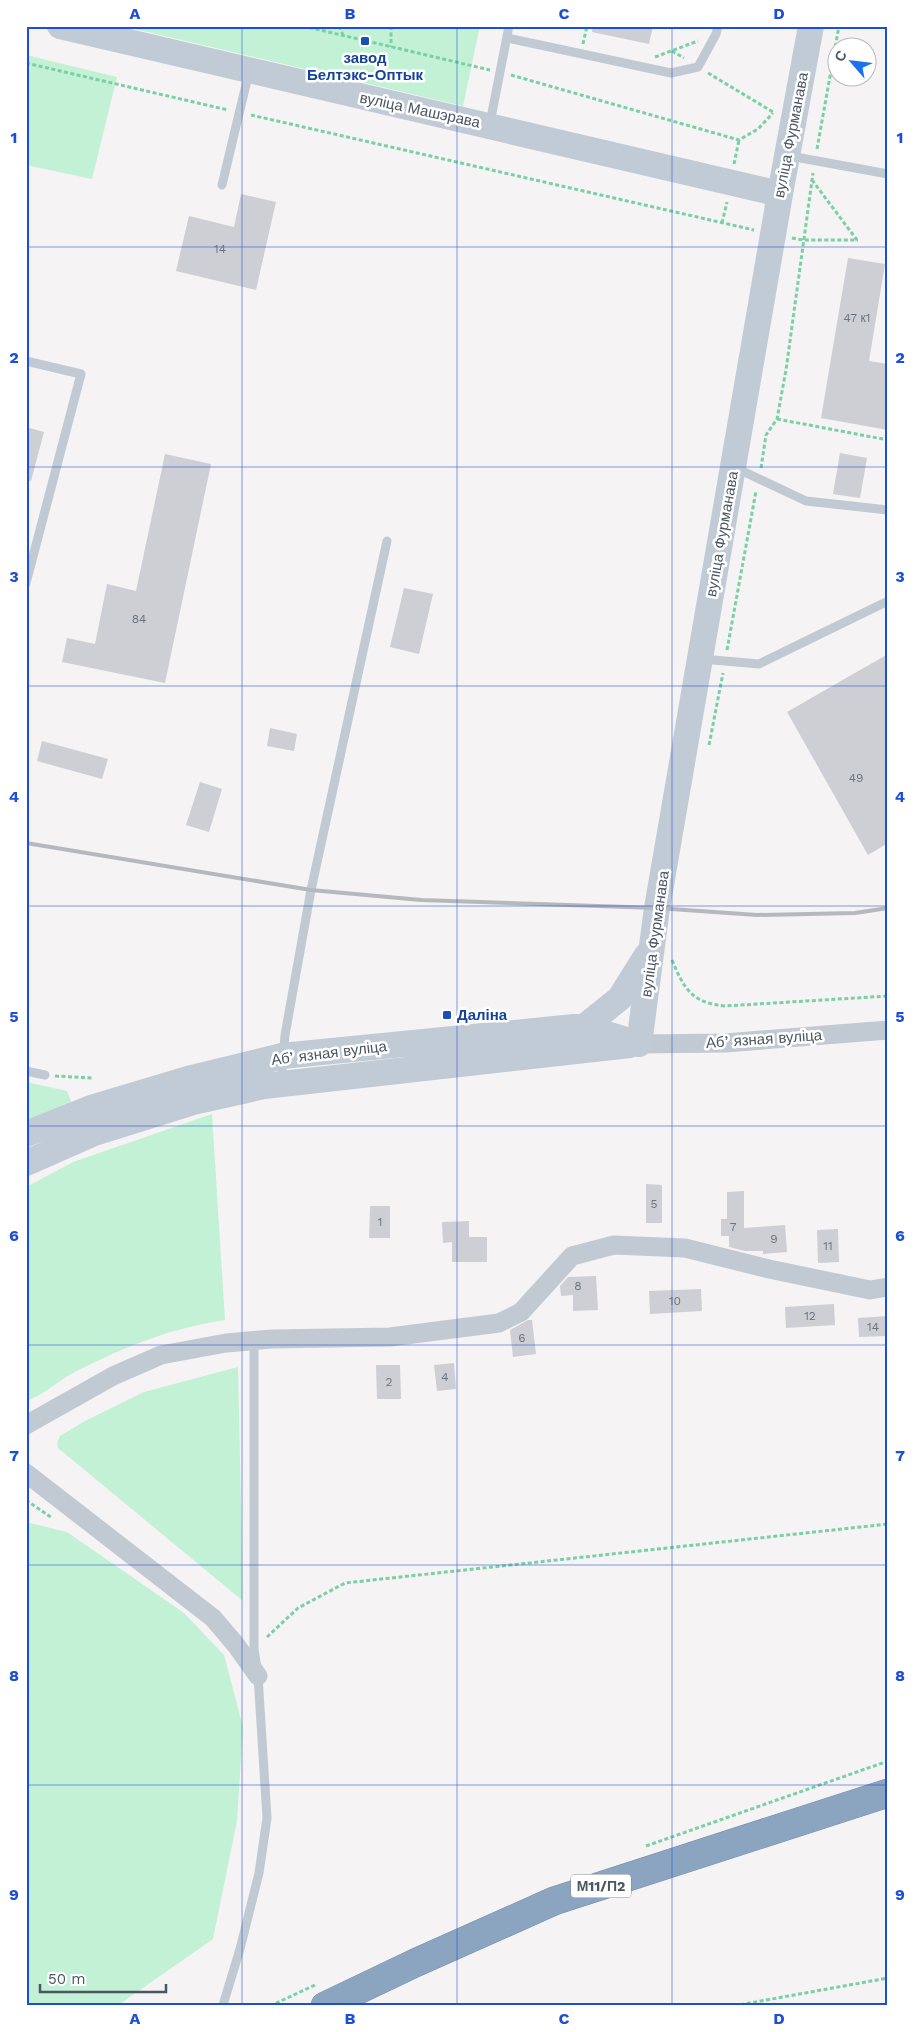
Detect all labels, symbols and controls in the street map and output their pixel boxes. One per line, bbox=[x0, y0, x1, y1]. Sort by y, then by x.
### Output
text: A bbox=[130, 4, 141, 23]
text: B bbox=[345, 4, 356, 23]
text: C bbox=[559, 4, 570, 23]
text: D bbox=[773, 4, 785, 23]
marker: завод Белтэкс-Оптык bbox=[359, 35, 371, 47]
north arrow bbox=[826, 38, 876, 88]
text: С bbox=[831, 48, 850, 64]
place label: завод Белтэкс-Оптык bbox=[307, 49, 424, 84]
street label: вуліца Фурманава bbox=[770, 70, 812, 199]
street label: вуліца Машэрава bbox=[358, 88, 482, 132]
text: 1 bbox=[11, 128, 17, 147]
text: 1 bbox=[897, 128, 903, 147]
house number: 14 bbox=[214, 242, 226, 256]
house number: 47 к1 bbox=[843, 311, 871, 325]
text: 2 bbox=[9, 348, 19, 367]
text: 2 bbox=[895, 348, 905, 367]
street label: вуліца Фурманава bbox=[702, 469, 742, 598]
text: 3 bbox=[9, 567, 19, 586]
text: 3 bbox=[895, 567, 905, 586]
house number: 84 bbox=[132, 612, 146, 626]
house number: 49 bbox=[849, 771, 863, 785]
text: 4 bbox=[9, 787, 19, 806]
text: 4 bbox=[895, 787, 905, 806]
street label: вуліца Фурманава bbox=[637, 869, 673, 998]
place label: Даліна bbox=[457, 1006, 508, 1024]
text: 5 bbox=[9, 1007, 19, 1026]
text: 5 bbox=[895, 1007, 905, 1026]
marker: Даліна bbox=[441, 1009, 453, 1021]
street label: Абʼязная вуліца bbox=[705, 1026, 823, 1052]
street label: Абʼязная вуліца bbox=[270, 1037, 388, 1069]
house number: 5 bbox=[651, 1197, 658, 1211]
house number: 1 bbox=[378, 1215, 382, 1229]
house number: 7 bbox=[730, 1220, 737, 1234]
text: 6 bbox=[9, 1226, 19, 1245]
text: 6 bbox=[895, 1226, 905, 1245]
house number: 9 bbox=[770, 1232, 778, 1246]
house number: 11 bbox=[823, 1239, 833, 1253]
house number: 8 bbox=[574, 1279, 582, 1293]
house number: 10 bbox=[669, 1294, 681, 1308]
house number: 12 bbox=[804, 1309, 816, 1323]
house number: 14 bbox=[867, 1320, 879, 1334]
house number: 6 bbox=[518, 1331, 526, 1345]
house number: 4 bbox=[441, 1370, 449, 1384]
house number: 2 bbox=[386, 1375, 393, 1389]
text: 7 bbox=[9, 1446, 19, 1465]
text: 7 bbox=[895, 1446, 905, 1465]
text: 8 bbox=[9, 1666, 19, 1685]
text: 8 bbox=[895, 1666, 905, 1685]
road number: М11/П2 bbox=[571, 1874, 631, 1898]
text: 9 bbox=[9, 1885, 19, 1904]
text: 9 bbox=[895, 1885, 905, 1904]
scale bar bbox=[40, 1962, 166, 1994]
text: 50 m bbox=[48, 1970, 85, 1988]
text: A bbox=[130, 2009, 141, 2028]
text: B bbox=[345, 2009, 356, 2028]
text: C bbox=[559, 2009, 570, 2028]
text: D bbox=[773, 2009, 785, 2028]

